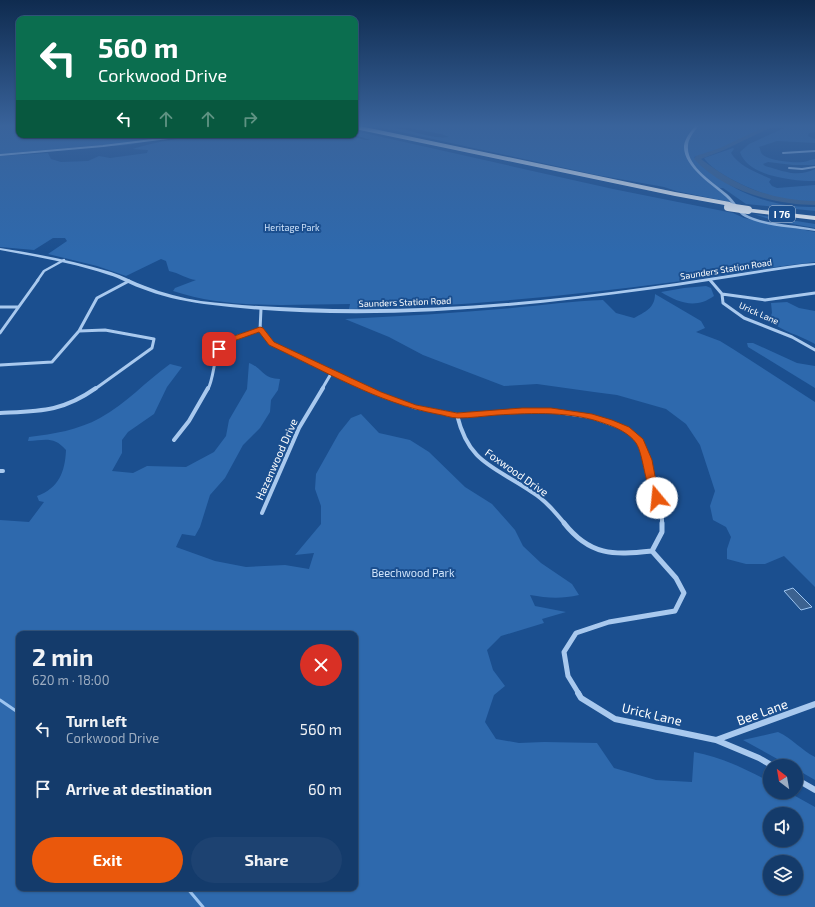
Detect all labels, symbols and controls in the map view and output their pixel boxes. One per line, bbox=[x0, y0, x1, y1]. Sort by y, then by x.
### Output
text: 560 m bbox=[98, 30, 178, 64]
icon: left bbox=[32, 32, 84, 84]
text: Corkwood Drive bbox=[98, 64, 227, 86]
icon: left bbox=[113, 108, 135, 130]
icon: ahead bbox=[155, 108, 177, 130]
icon: ahead bbox=[197, 108, 219, 130]
icon: right bbox=[239, 108, 261, 130]
road number: I 76 bbox=[769, 206, 795, 222]
park label: Heritage Park bbox=[264, 222, 320, 233]
street label: Saunders Station Road bbox=[679, 256, 773, 282]
street label: Saunders Station Road bbox=[359, 295, 451, 309]
street label: Urick Lane bbox=[737, 299, 781, 327]
pin bbox=[202, 332, 236, 366]
icon: arrive bbox=[208, 338, 230, 360]
street label: Hazenwood Drive bbox=[252, 416, 300, 502]
street label: Foxwood Drive bbox=[483, 445, 551, 499]
position arrow bbox=[636, 477, 678, 519]
park label: Beechwood Park bbox=[371, 566, 455, 579]
text: 2 min bbox=[32, 642, 93, 671]
button: close bbox=[300, 644, 342, 686]
text: 620 m · 18:00 bbox=[32, 672, 110, 688]
street label: Bee Lane bbox=[734, 695, 790, 729]
street label: Urick Lane bbox=[620, 699, 684, 729]
text: Turn left bbox=[66, 712, 127, 730]
icon: left bbox=[32, 718, 54, 740]
text: 560 m bbox=[300, 720, 342, 738]
text: Corkwood Drive bbox=[66, 730, 159, 746]
north arrow bbox=[763, 759, 803, 799]
map controls bbox=[763, 759, 803, 895]
icon: arrive bbox=[32, 778, 54, 800]
text: Arrive at destination bbox=[66, 780, 212, 798]
text: 60 m bbox=[308, 780, 342, 798]
button: sound bbox=[763, 807, 803, 847]
button: Exit bbox=[32, 837, 183, 883]
button: Share bbox=[191, 837, 342, 883]
button: layers bbox=[763, 855, 803, 895]

